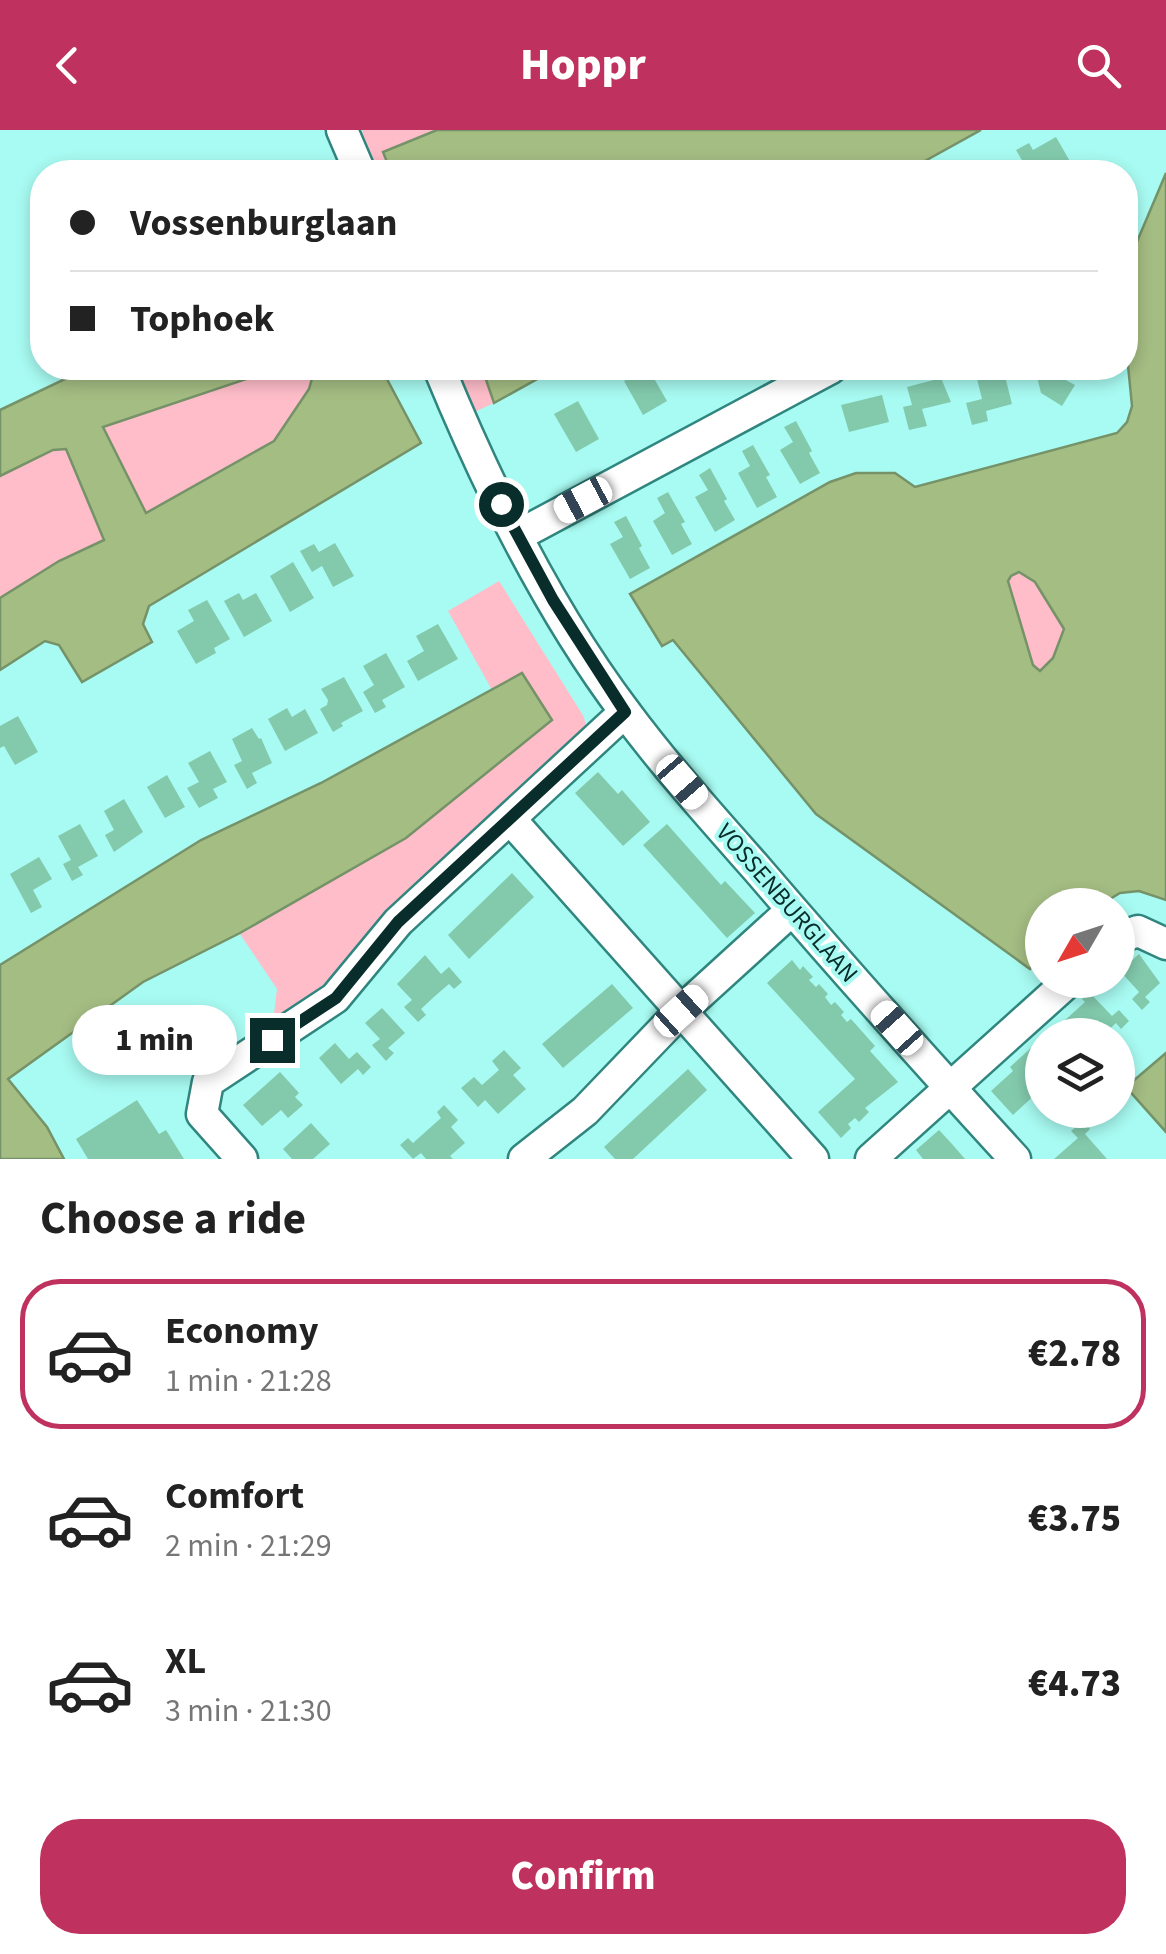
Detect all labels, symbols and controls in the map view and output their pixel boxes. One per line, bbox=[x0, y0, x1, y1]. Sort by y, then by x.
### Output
text: Hoppr bbox=[520, 33, 646, 97]
icon: back bbox=[40, 38, 95, 93]
icon: search bbox=[1071, 38, 1126, 93]
text: Vossenburglaan bbox=[130, 196, 397, 250]
text: Tophoek bbox=[130, 292, 274, 346]
car bbox=[549, 473, 617, 527]
route start bbox=[479, 482, 524, 527]
car bbox=[651, 750, 713, 814]
street label: VOSSENBURGLAAN bbox=[708, 815, 866, 991]
north arrow bbox=[1025, 888, 1135, 998]
map controls bbox=[1025, 888, 1135, 1128]
car bbox=[649, 980, 713, 1042]
car bbox=[866, 996, 928, 1060]
callout: 1 min bbox=[72, 1005, 237, 1075]
text: 1 min bbox=[115, 1017, 194, 1063]
route end bbox=[250, 1018, 295, 1063]
button: layers bbox=[1025, 1018, 1135, 1128]
text: Choose a ride bbox=[40, 1187, 306, 1251]
text: Economy bbox=[165, 1304, 318, 1358]
icon: car bbox=[45, 1309, 135, 1399]
text: €2.78 bbox=[1028, 1327, 1121, 1381]
text: 1 min · 21:28 bbox=[165, 1358, 332, 1404]
text: Comfort bbox=[165, 1469, 304, 1523]
icon: car bbox=[45, 1474, 135, 1564]
text: €3.75 bbox=[1028, 1492, 1121, 1546]
text: 2 min · 21:29 bbox=[165, 1523, 332, 1569]
text: XL bbox=[165, 1634, 206, 1688]
icon: car bbox=[45, 1639, 135, 1729]
text: €4.73 bbox=[1028, 1657, 1121, 1711]
text: 3 min · 21:30 bbox=[165, 1688, 332, 1734]
button: Confirm bbox=[40, 1819, 1126, 1934]

